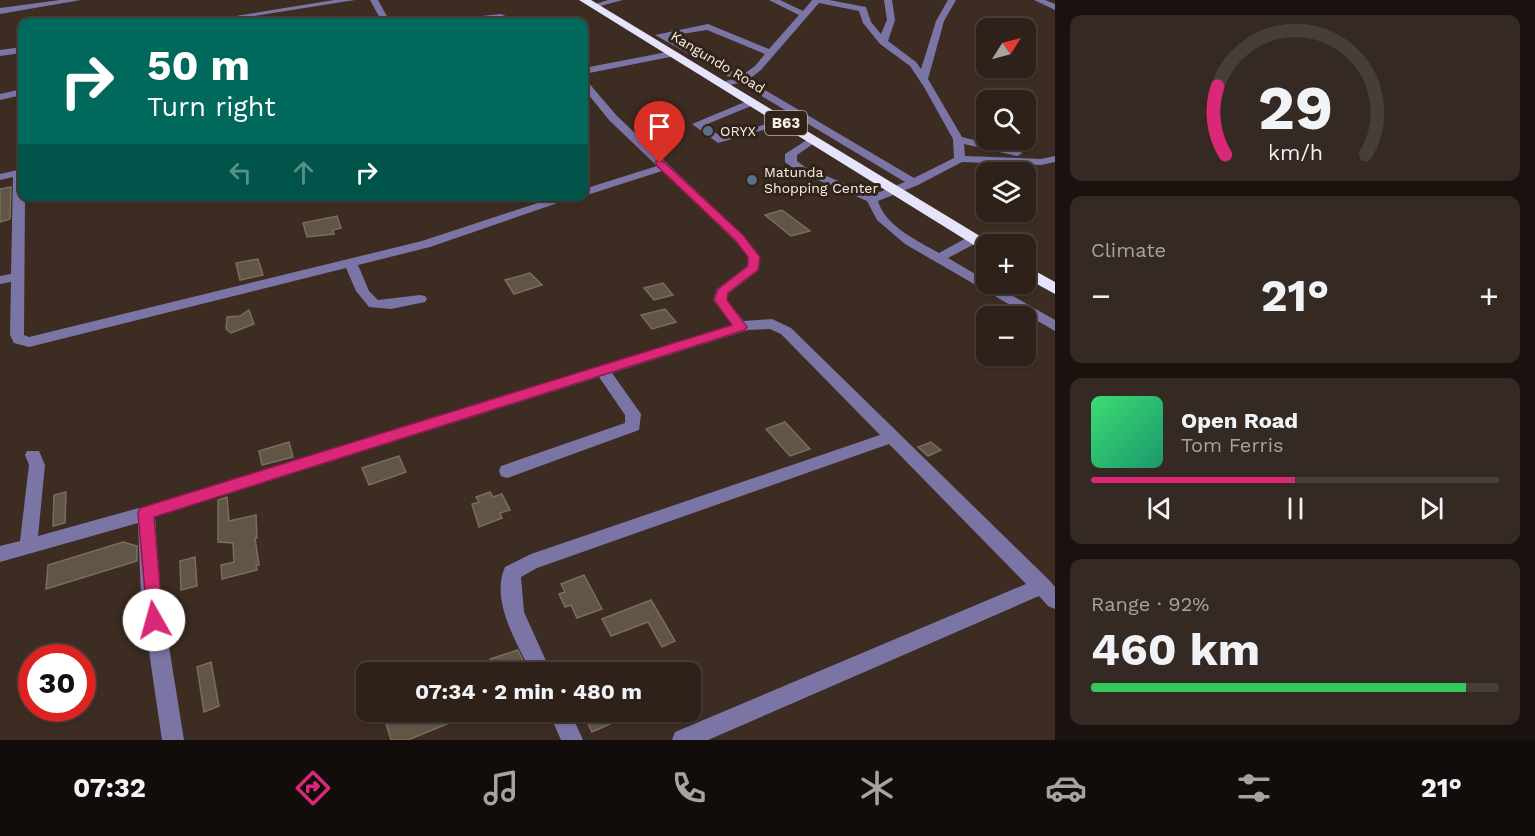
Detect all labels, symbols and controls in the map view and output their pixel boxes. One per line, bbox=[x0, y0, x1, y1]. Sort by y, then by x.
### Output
north arrow bbox=[976, 18, 1036, 78]
map controls bbox=[976, 18, 1036, 366]
street label: Kangundo Road bbox=[668, 28, 768, 96]
text: 50 m bbox=[147, 41, 250, 90]
icon: right bbox=[48, 42, 126, 120]
text: 29 bbox=[1257, 71, 1333, 144]
button: search bbox=[976, 90, 1036, 150]
text: Turn right bbox=[147, 91, 276, 123]
pin bbox=[634, 101, 685, 163]
icon: arrive bbox=[643, 110, 676, 143]
road number: B63 bbox=[765, 111, 807, 135]
place label: ORYX bbox=[720, 123, 756, 139]
marker: ORYX bbox=[701, 124, 715, 138]
text: km/h bbox=[1267, 141, 1323, 166]
icon: left bbox=[224, 156, 257, 189]
icon: ahead bbox=[287, 156, 320, 189]
icon: right bbox=[350, 156, 383, 189]
button: layers bbox=[976, 162, 1036, 222]
place label: Matunda Shopping Center bbox=[764, 164, 878, 196]
marker: Matunda Shopping Center bbox=[745, 173, 759, 187]
button: + bbox=[976, 234, 1036, 294]
text: Climate bbox=[1091, 238, 1166, 262]
text: 21° bbox=[1261, 269, 1329, 322]
text: − bbox=[1091, 276, 1111, 315]
text: + bbox=[1479, 276, 1499, 315]
button: − bbox=[976, 306, 1036, 366]
text: Open Road bbox=[1181, 408, 1298, 433]
text: Tom Ferris bbox=[1181, 433, 1284, 457]
icon: previous bbox=[1143, 492, 1176, 525]
icon: pause bbox=[1279, 492, 1312, 525]
icon: next bbox=[1415, 492, 1448, 525]
position arrow bbox=[122, 588, 186, 652]
text: Range · 92% bbox=[1091, 592, 1209, 616]
text: 460 km bbox=[1091, 623, 1260, 676]
speed limit sign: 30 bbox=[18, 644, 96, 722]
text: 07:34 · 2 min · 480 m bbox=[415, 679, 642, 704]
icon: directions bbox=[292, 767, 334, 809]
icon: music bbox=[480, 767, 522, 809]
icon: phone bbox=[668, 767, 710, 809]
icon: climate bbox=[856, 767, 898, 809]
icon: car bbox=[1045, 767, 1087, 809]
icon: filters bbox=[1233, 767, 1275, 809]
text: 07:32 bbox=[73, 772, 146, 804]
text: 21° bbox=[1421, 772, 1462, 804]

